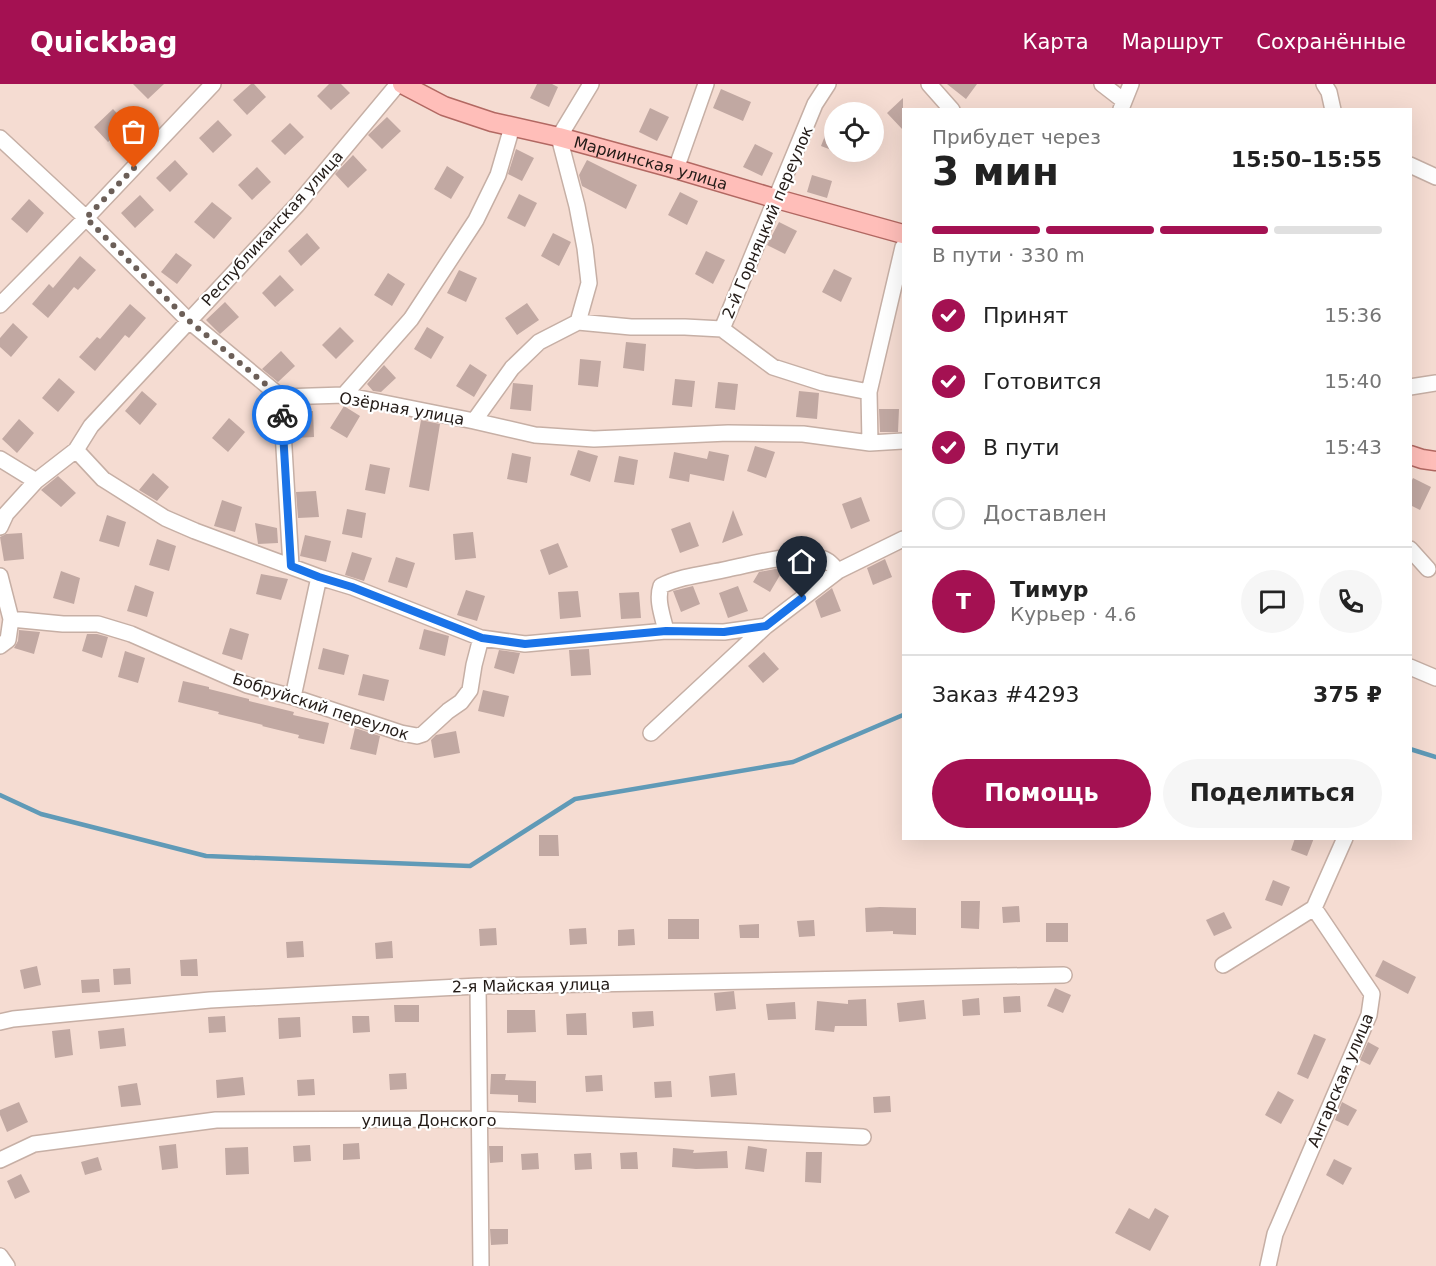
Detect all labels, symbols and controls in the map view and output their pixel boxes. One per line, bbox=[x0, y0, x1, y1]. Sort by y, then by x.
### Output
text: Quickbag bbox=[30, 26, 178, 59]
text: Карта bbox=[1023, 30, 1089, 54]
text: Маршрут bbox=[1122, 30, 1223, 54]
text: Сохранённые bbox=[1256, 30, 1406, 54]
map controls bbox=[824, 102, 884, 162]
button: locate bbox=[824, 102, 884, 162]
pin bbox=[108, 106, 159, 168]
icon: bag bbox=[117, 115, 150, 148]
street label: 2-й Горняцкий переулок bbox=[718, 123, 817, 321]
text: Прибудет через bbox=[932, 125, 1101, 149]
street label: Мариинская улица bbox=[572, 133, 730, 194]
street label: Республиканская улица bbox=[198, 147, 347, 310]
text: 15:50–15:55 bbox=[1231, 147, 1382, 172]
text: 3 мин bbox=[932, 149, 1059, 194]
text: В пути · 330 m bbox=[932, 243, 1085, 267]
icon: check bbox=[932, 299, 965, 332]
text: Принят bbox=[983, 303, 1068, 328]
text: 15:36 bbox=[1324, 303, 1382, 327]
icon: check bbox=[932, 365, 965, 398]
text: Готовится bbox=[983, 369, 1102, 394]
text: 15:40 bbox=[1324, 369, 1382, 393]
courier bbox=[252, 385, 312, 445]
street label: Озёрная улица bbox=[338, 388, 466, 429]
icon: bike bbox=[266, 399, 299, 432]
icon: check bbox=[932, 431, 965, 464]
text: В пути bbox=[983, 435, 1060, 460]
text: 15:43 bbox=[1324, 435, 1382, 459]
text: Доставлен bbox=[983, 501, 1107, 526]
pin bbox=[776, 536, 827, 598]
icon: home bbox=[785, 545, 818, 578]
button: chat bbox=[1241, 570, 1304, 633]
button: phone bbox=[1319, 570, 1382, 633]
text: Тимур bbox=[1010, 577, 1089, 602]
text: Т bbox=[956, 589, 971, 614]
text: Курьер · 4.6 bbox=[1010, 602, 1136, 626]
street label: Бобруйский переулок bbox=[230, 669, 412, 744]
text: Заказ #4293 bbox=[932, 682, 1079, 707]
text: 375 ₽ bbox=[1313, 682, 1382, 707]
button: Помощь bbox=[932, 759, 1151, 828]
button: Поделиться bbox=[1163, 759, 1382, 828]
street label: 2-я Майская улица bbox=[452, 975, 610, 996]
street label: Ангарская улица bbox=[1304, 1010, 1377, 1150]
street label: улица Донского bbox=[361, 1111, 497, 1130]

